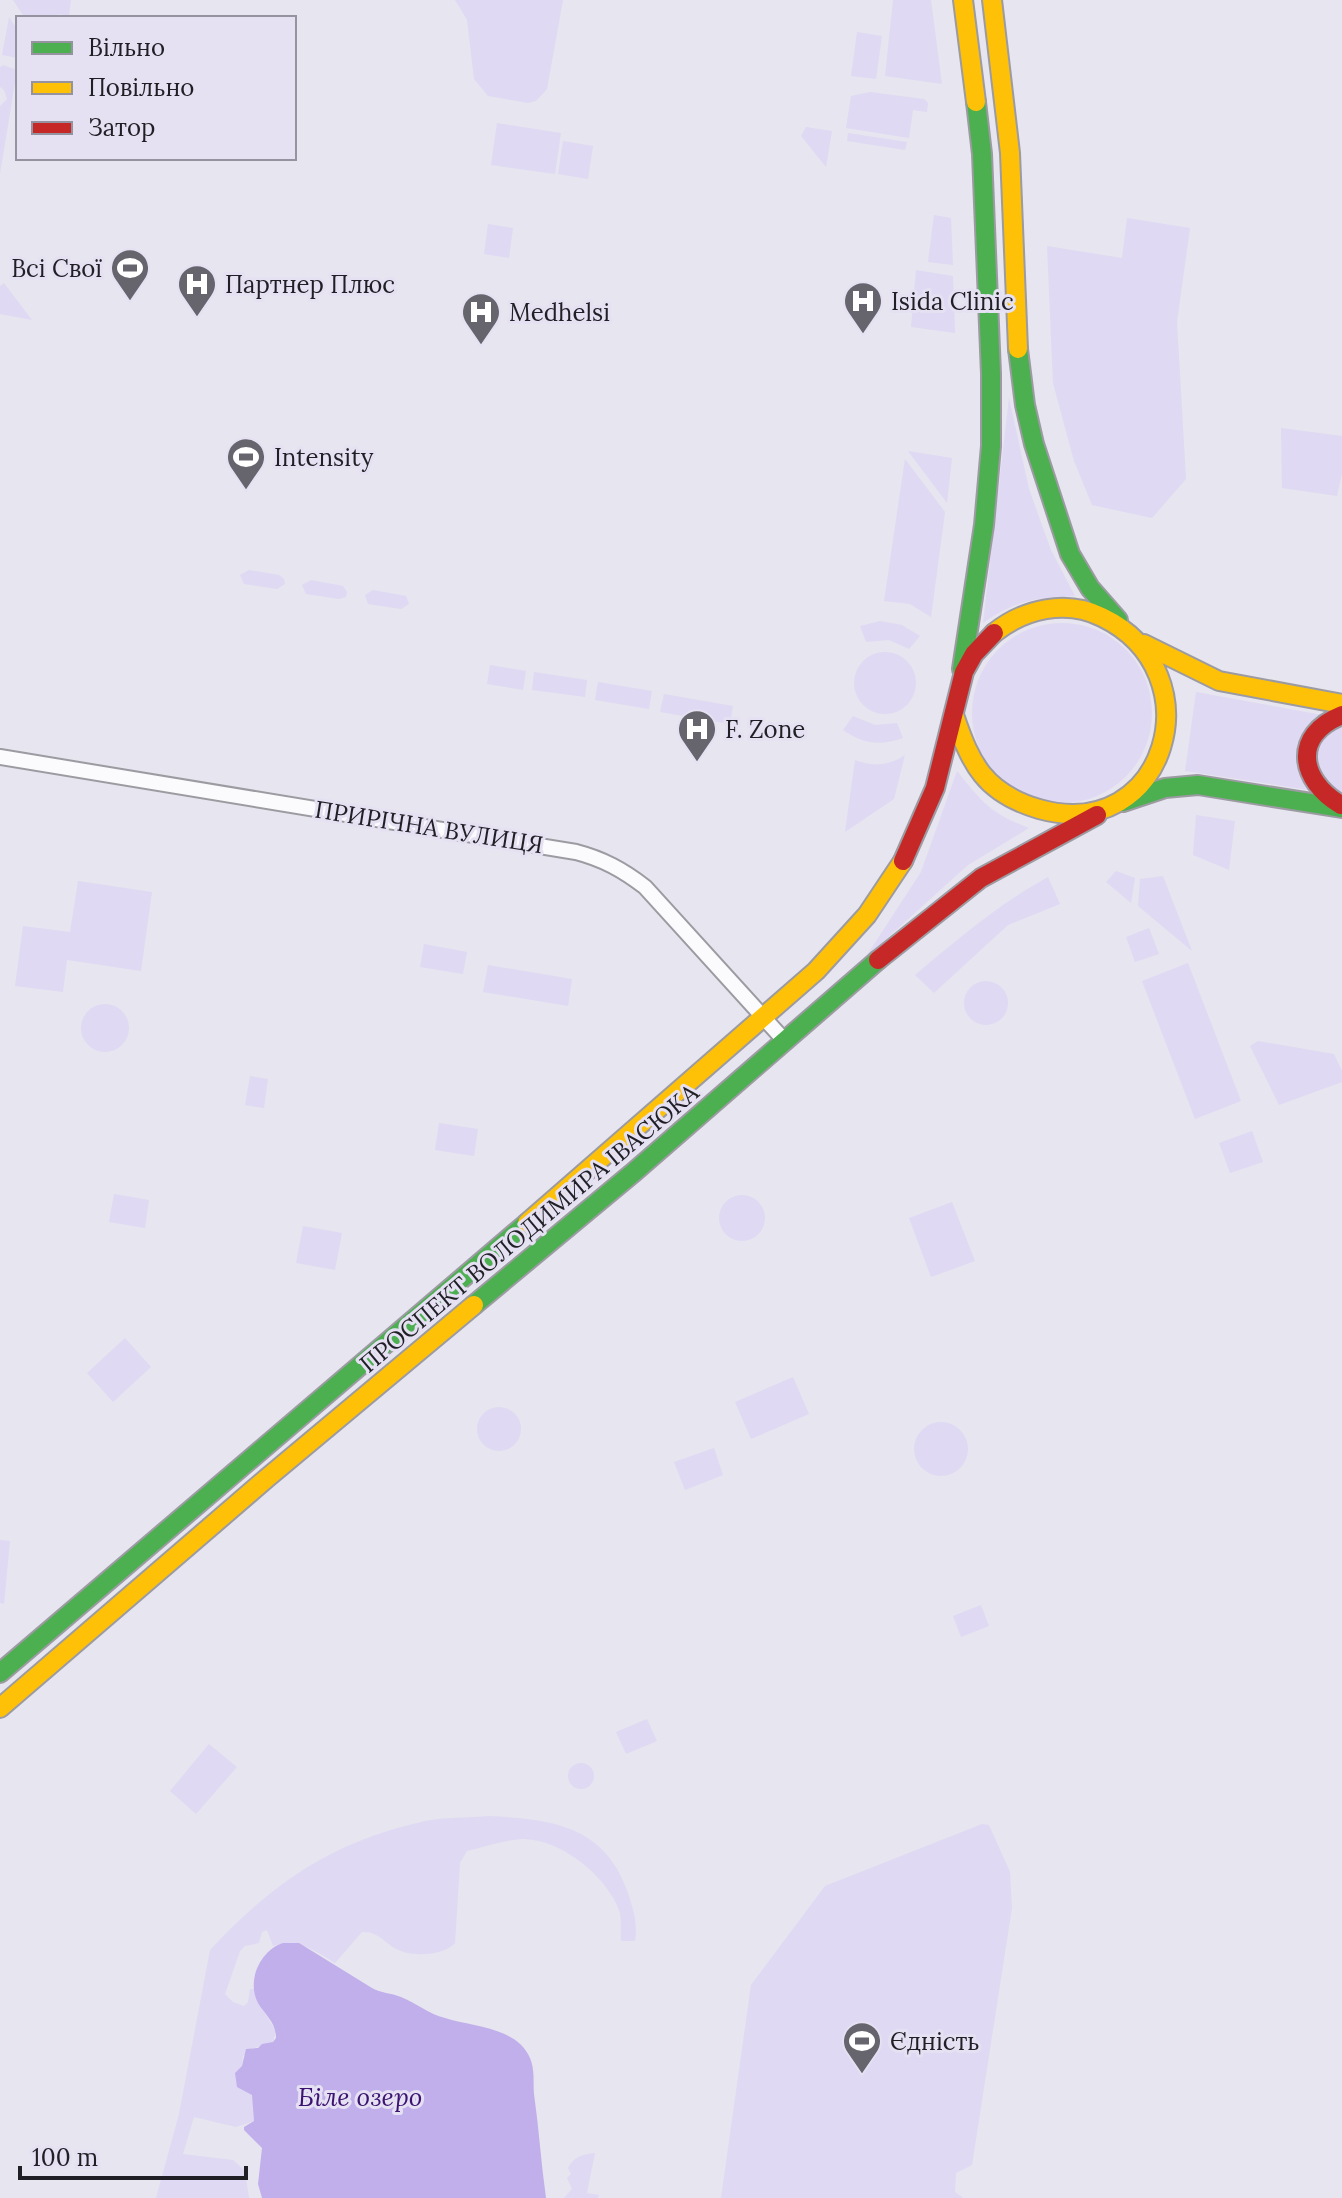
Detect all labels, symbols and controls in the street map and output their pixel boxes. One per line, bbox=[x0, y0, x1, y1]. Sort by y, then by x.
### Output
legend bbox=[16, 16, 296, 160]
text: Вільно bbox=[88, 32, 165, 63]
text: Повільно bbox=[88, 72, 194, 103]
text: Затор bbox=[88, 112, 155, 143]
sports icon: Всі Свої bbox=[109, 247, 151, 302]
place label: Всі Свої bbox=[11, 253, 102, 284]
hospital icon: Партнер Плюс bbox=[176, 263, 218, 318]
place label: Партнер Плюс bbox=[225, 269, 395, 300]
hospital icon: Isida Clinic bbox=[842, 280, 884, 335]
place label: Isida Clinic bbox=[891, 286, 1014, 317]
hospital icon: Medhelsi bbox=[460, 291, 502, 346]
place label: Medhelsi bbox=[509, 297, 610, 328]
sports icon: Intensity bbox=[225, 436, 267, 491]
place label: Intensity bbox=[274, 442, 374, 473]
hospital icon: F. Zone bbox=[676, 708, 718, 763]
place label: F. Zone bbox=[725, 714, 805, 745]
street label: ПРИРІЧНА ВУЛИЦЯ bbox=[313, 794, 545, 860]
street label: ПРОСПЕКТ ВОЛОДИМИРА ІВАСЮКА bbox=[353, 1076, 706, 1379]
sports icon: Єдність bbox=[841, 2020, 883, 2075]
place label: Єдність bbox=[890, 2026, 979, 2057]
water label: Біле озеро bbox=[298, 2080, 422, 2113]
scale bar bbox=[20, 2130, 246, 2180]
text: 100 m bbox=[32, 2142, 98, 2173]

